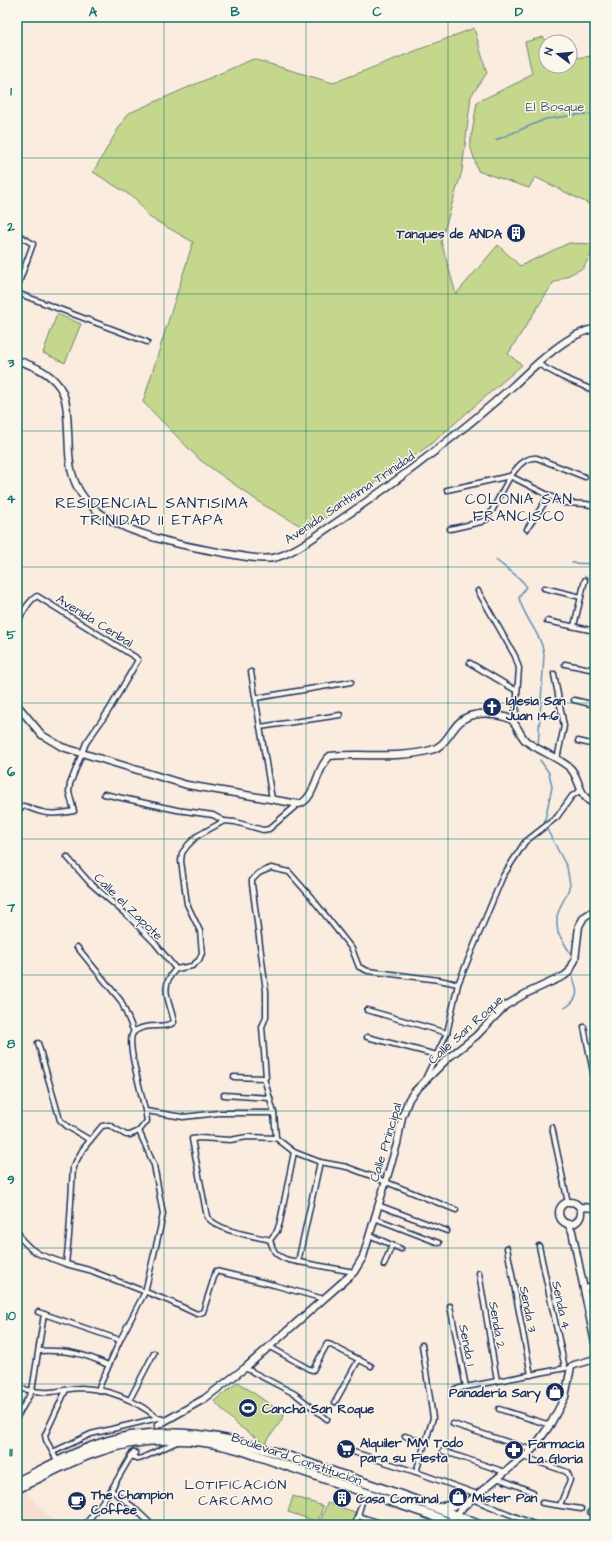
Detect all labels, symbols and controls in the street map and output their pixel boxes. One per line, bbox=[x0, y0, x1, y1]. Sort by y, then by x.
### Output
text: A bbox=[89, 3, 98, 21]
text: B bbox=[230, 3, 240, 21]
text: C bbox=[372, 3, 382, 21]
text: D bbox=[515, 3, 524, 21]
north arrow bbox=[538, 34, 578, 74]
text: N bbox=[541, 46, 557, 57]
text: 1 bbox=[10, 82, 12, 100]
park label: El Bosque bbox=[526, 98, 584, 116]
text: 2 bbox=[6, 218, 15, 236]
building icon: Tanques de ANDA bbox=[505, 222, 527, 244]
place label: Tanques de ANDA bbox=[396, 225, 503, 244]
text: 3 bbox=[7, 354, 15, 372]
street label: Avenida Santísima Trinidad bbox=[281, 447, 419, 548]
district label: COLONIA SAN FRANCISCO bbox=[465, 489, 573, 527]
text: 4 bbox=[7, 490, 16, 508]
district label: RESIDENCIAL SANTISIMA TRINIDAD II ETAPA bbox=[55, 493, 249, 531]
street label: Avenida Cenbal bbox=[52, 590, 136, 652]
text: 5 bbox=[6, 626, 16, 644]
place label: Iglesia San Juan 14:6 bbox=[505, 692, 566, 725]
church icon: Iglesia San Juan 14:6 bbox=[481, 696, 503, 718]
text: 6 bbox=[7, 763, 16, 781]
street label: Calle el Zapote bbox=[90, 869, 167, 944]
text: 7 bbox=[6, 899, 16, 917]
street label: Calle San Roque bbox=[424, 991, 507, 1068]
text: 8 bbox=[7, 1035, 16, 1053]
street label: Calle Principal bbox=[365, 1100, 407, 1184]
text: 9 bbox=[7, 1171, 15, 1189]
street label: Senda 4 bbox=[547, 1279, 575, 1331]
street label: Senda 3 bbox=[515, 1284, 541, 1334]
street label: Senda 2 bbox=[484, 1300, 510, 1351]
text: 10 bbox=[6, 1307, 17, 1325]
street label: Senda 1 bbox=[454, 1323, 480, 1368]
shop icon: Panadería Sary bbox=[544, 1381, 566, 1403]
place label: Panadería Sary bbox=[449, 1384, 542, 1403]
sports icon: Cancha San Roque bbox=[237, 1397, 259, 1419]
place label: Cancha San Roque bbox=[262, 1400, 374, 1419]
street label: Boulevard Constitución bbox=[229, 1428, 365, 1490]
place label: Alquiler MM Todo para su Fiesta bbox=[360, 1434, 464, 1468]
place label: Farmacia La Gloria bbox=[528, 1435, 585, 1468]
supermarket icon: Alquiler MM Todo para su Fiesta bbox=[335, 1438, 357, 1460]
pharmacy icon: Farmacia La Gloria bbox=[503, 1439, 525, 1461]
text: 11 bbox=[9, 1443, 13, 1461]
district label: LOTIFICACIÓN CARCAMO bbox=[185, 1475, 287, 1511]
place label: The Champion Coffee bbox=[90, 1486, 174, 1519]
shop icon: Mister Pan bbox=[447, 1486, 469, 1508]
building icon: Casa Comunal bbox=[331, 1487, 353, 1509]
place label: Mister Pan bbox=[472, 1489, 538, 1507]
cafe icon: The Champion Coffee bbox=[66, 1490, 88, 1512]
place label: Casa Comunal bbox=[356, 1490, 439, 1508]

